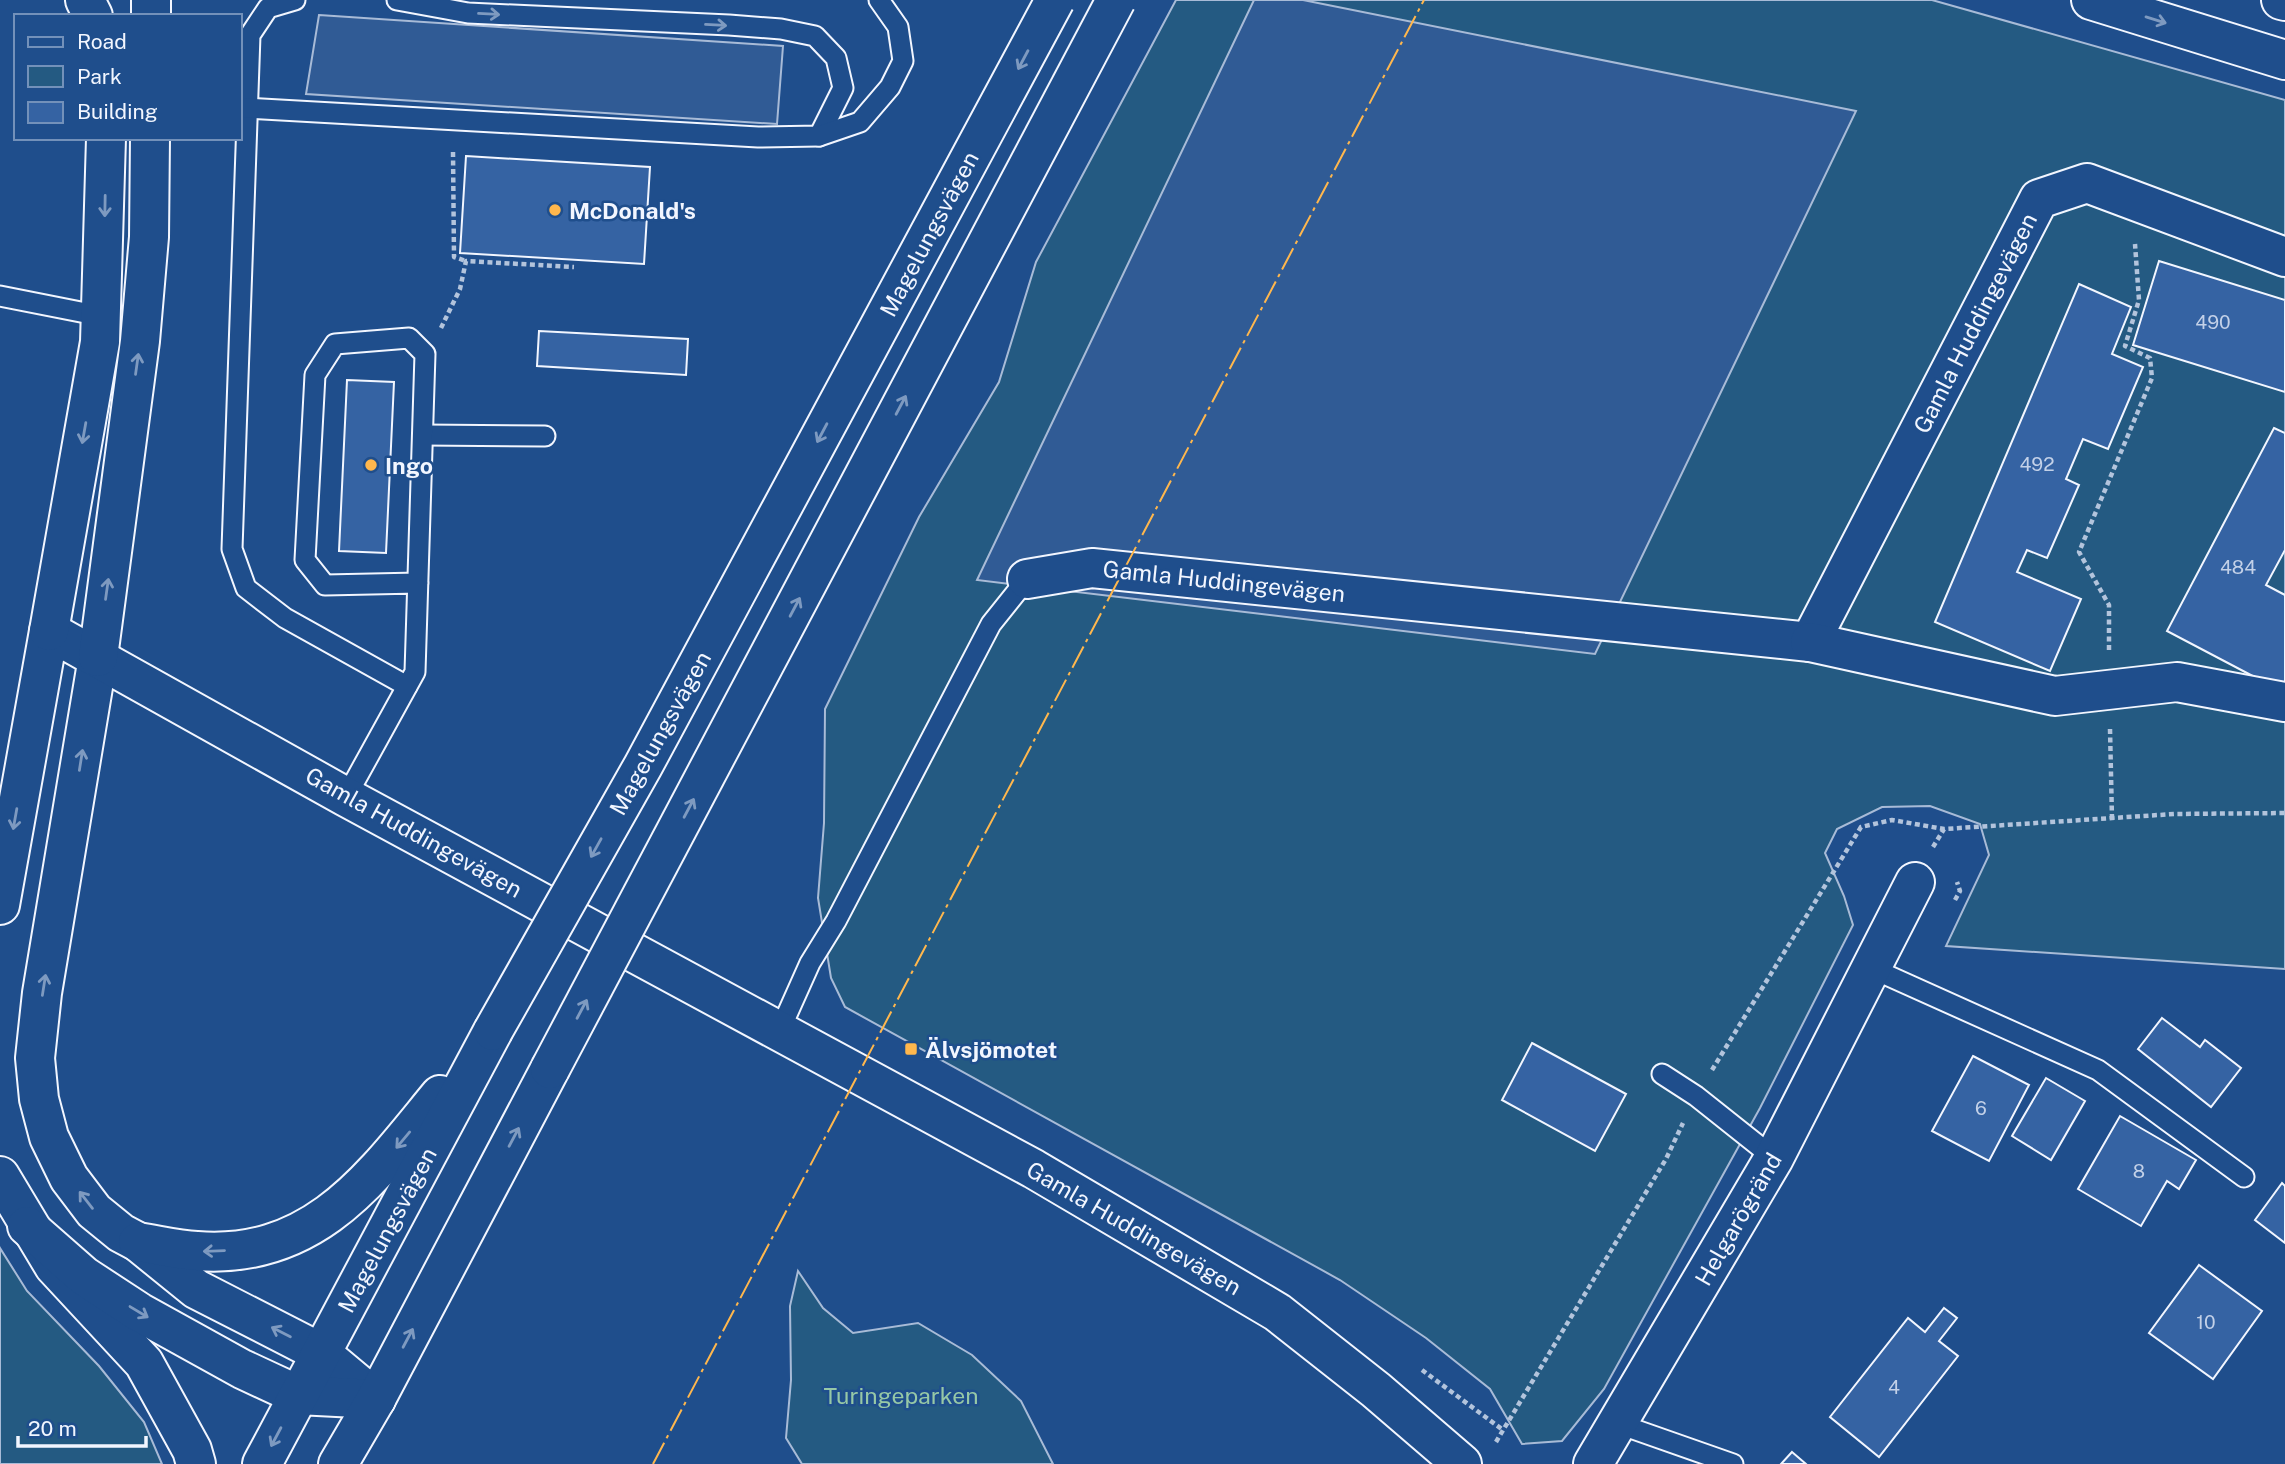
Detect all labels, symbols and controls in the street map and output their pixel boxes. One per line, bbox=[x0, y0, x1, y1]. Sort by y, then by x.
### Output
one-way arrow bbox=[477, 8, 499, 21]
legend bbox=[14, 14, 242, 140]
one-way arrow bbox=[2145, 14, 2167, 27]
one-way arrow bbox=[704, 18, 727, 31]
text: Road bbox=[77, 29, 127, 54]
one-way arrow bbox=[1016, 50, 1030, 70]
text: Park bbox=[77, 64, 122, 89]
text: Building bbox=[77, 99, 158, 124]
street label: Magelungsvägen bbox=[874, 147, 984, 321]
one-way arrow bbox=[98, 195, 112, 218]
place label: McDonald's bbox=[569, 197, 696, 224]
marker: McDonald's bbox=[547, 202, 563, 218]
street label: Gamla Huddingevägen bbox=[1908, 208, 2042, 438]
house number: 490 bbox=[2195, 311, 2231, 333]
one-way arrow bbox=[131, 353, 144, 375]
one-way arrow bbox=[895, 396, 909, 416]
one-way arrow bbox=[77, 421, 90, 443]
one-way arrow bbox=[815, 422, 828, 443]
place label: Ingo bbox=[385, 452, 433, 479]
house number: 492 bbox=[2019, 453, 2055, 475]
marker: Ingo bbox=[363, 457, 379, 473]
street label: Gamla Huddingevägen bbox=[1102, 555, 1346, 607]
house number: 484 bbox=[2220, 556, 2256, 578]
one-way arrow bbox=[100, 578, 113, 601]
one-way arrow bbox=[789, 597, 803, 618]
street label: Magelungsvägen bbox=[604, 646, 716, 820]
one-way arrow bbox=[74, 749, 87, 772]
street label: Gamla Huddingevägen bbox=[301, 761, 527, 903]
one-way arrow bbox=[683, 798, 696, 819]
one-way arrow bbox=[8, 807, 22, 830]
one-way arrow bbox=[589, 838, 603, 858]
one-way arrow bbox=[37, 974, 50, 996]
one-way arrow bbox=[575, 999, 589, 1019]
place label: Älvsjömotet bbox=[925, 1036, 1057, 1063]
marker: Älvsjömotet bbox=[903, 1041, 919, 1057]
house number: 6 bbox=[1975, 1097, 1987, 1119]
one-way arrow bbox=[508, 1127, 521, 1148]
one-way arrow bbox=[395, 1131, 410, 1149]
street label: Magelungsvägen bbox=[332, 1143, 442, 1317]
street label: Helgarögränd bbox=[1689, 1148, 1787, 1290]
street label: Gamla Huddingevägen bbox=[1022, 1155, 1246, 1301]
house number: 8 bbox=[2133, 1160, 2145, 1182]
one-way arrow bbox=[78, 1191, 93, 1209]
one-way arrow bbox=[203, 1244, 226, 1257]
one-way arrow bbox=[128, 1305, 148, 1319]
house number: 10 bbox=[2196, 1311, 2216, 1333]
one-way arrow bbox=[271, 1325, 292, 1339]
one-way arrow bbox=[402, 1328, 416, 1349]
house number: 4 bbox=[1888, 1376, 1900, 1398]
park label: Turingeparken bbox=[824, 1382, 978, 1409]
scale bar bbox=[18, 1404, 145, 1448]
text: 20 m bbox=[28, 1416, 77, 1441]
one-way arrow bbox=[269, 1426, 282, 1447]

